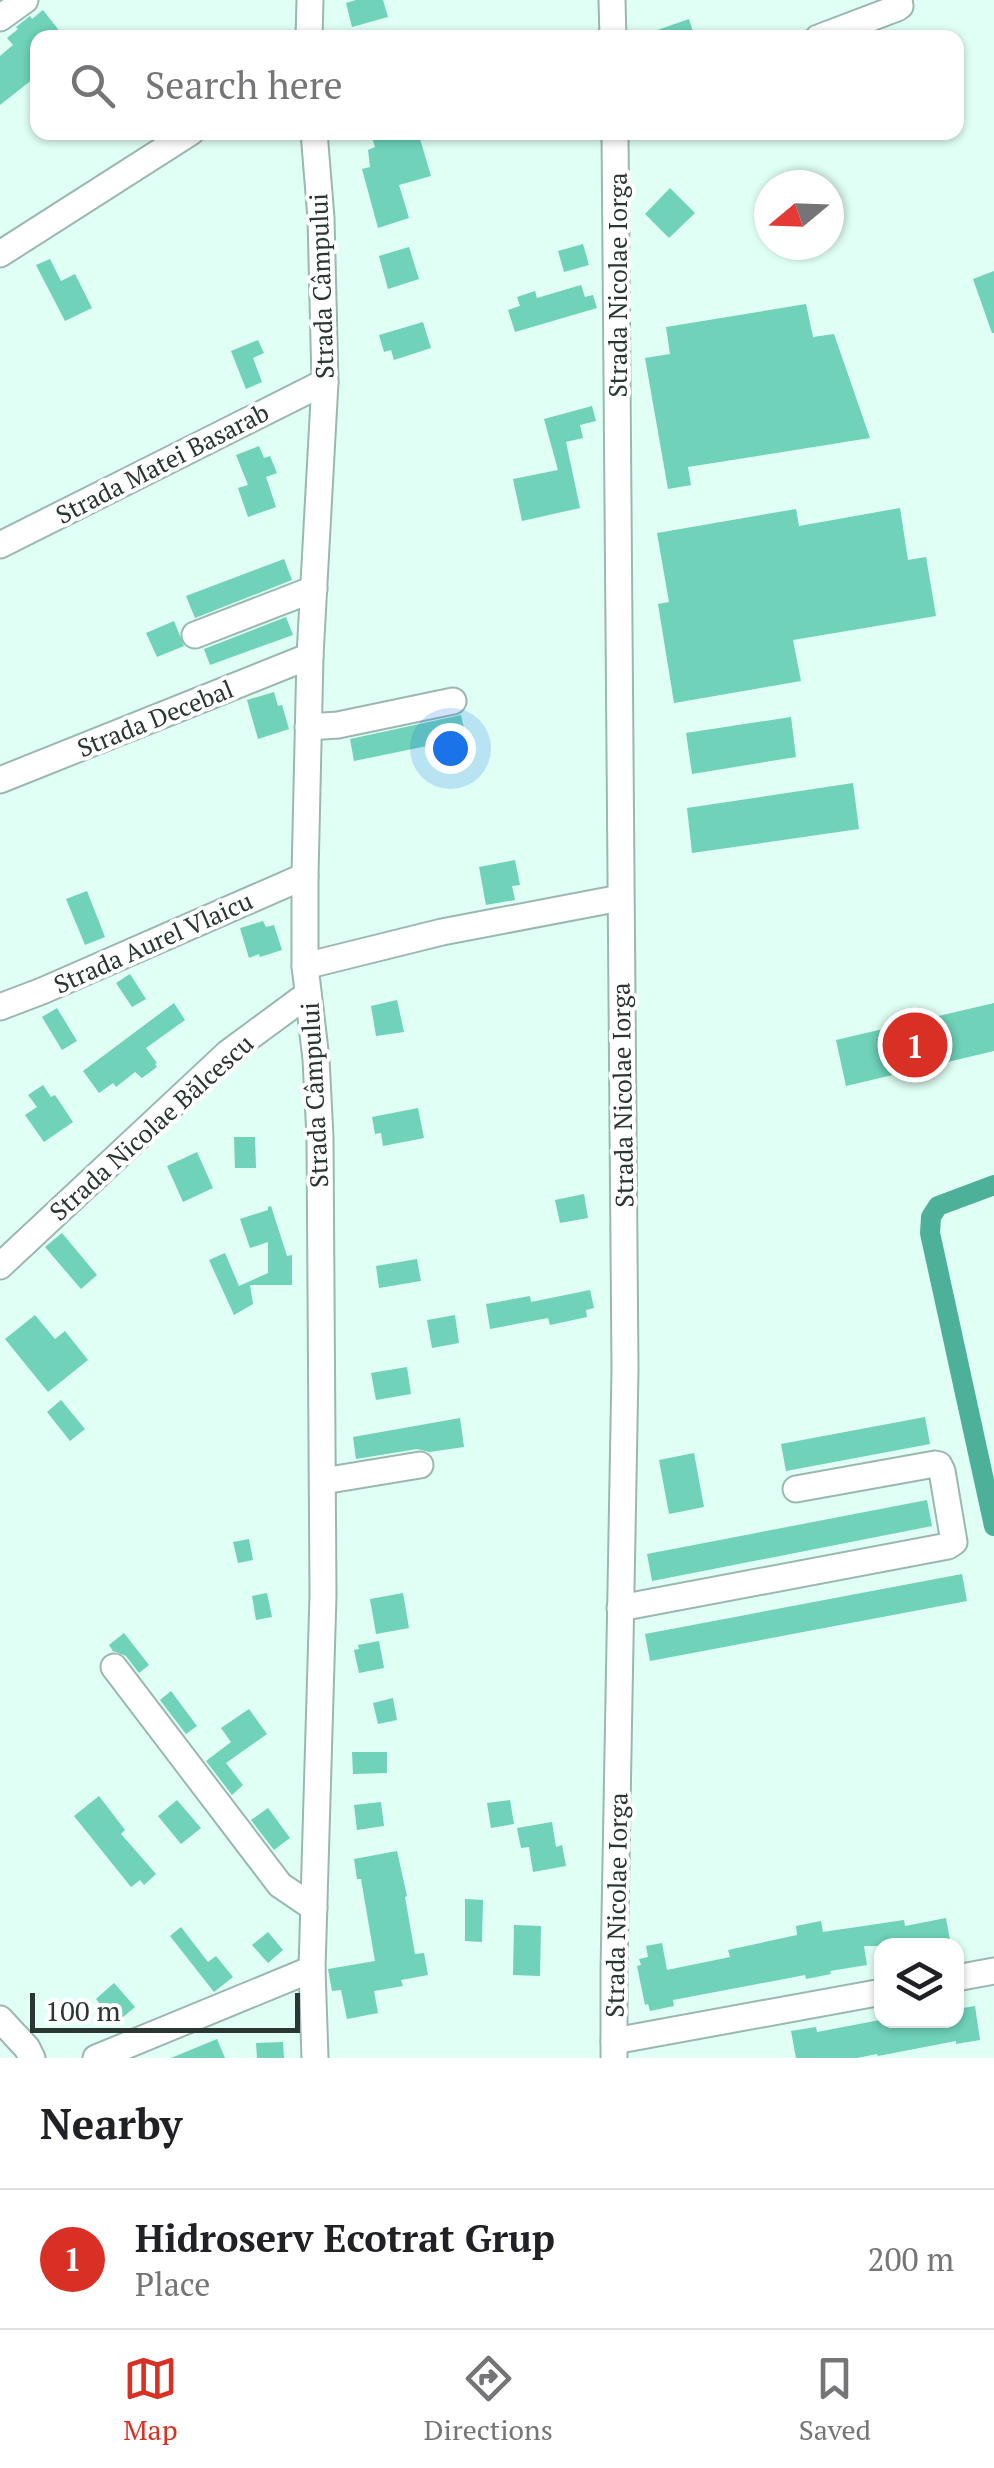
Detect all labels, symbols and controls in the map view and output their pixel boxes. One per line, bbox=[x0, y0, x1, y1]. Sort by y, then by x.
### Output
search box bbox=[30, 30, 964, 140]
icon: search bbox=[65, 58, 120, 113]
text: Search here bbox=[145, 60, 343, 110]
north arrow bbox=[754, 170, 844, 260]
street label: Strada Nicolae Iorga bbox=[601, 172, 634, 398]
street label: Strada Câmpului bbox=[301, 193, 341, 379]
street label: Strada Matei Basarab bbox=[50, 395, 274, 531]
street label: Strada Decebal bbox=[72, 672, 238, 764]
your location bbox=[425, 723, 476, 774]
street label: Strada Aurel Vlaicu bbox=[48, 883, 258, 1001]
street label: Strada Nicolae Iorga bbox=[604, 982, 640, 1208]
street label: Strada Câmpului bbox=[293, 1001, 335, 1189]
pin: 1 bbox=[882, 1008, 948, 1082]
street label: Strada Nicolae Bălcescu bbox=[42, 1027, 260, 1227]
street label: Strada Nicolae Iorga bbox=[598, 1792, 634, 2018]
map controls bbox=[874, 1938, 964, 2028]
button: layers bbox=[874, 1938, 964, 2028]
scale bar bbox=[30, 1988, 300, 2032]
text: 100 m bbox=[45, 1992, 121, 2029]
text: Nearby bbox=[40, 2095, 182, 2151]
text: Hidroserv Ecotrat Grup bbox=[135, 2213, 555, 2263]
text: 1 bbox=[63, 2238, 82, 2280]
text: 200 m bbox=[867, 2238, 954, 2280]
text: Place bbox=[135, 2263, 210, 2305]
tab: Map bbox=[123, 2351, 178, 2448]
tab: Directions bbox=[424, 2351, 553, 2448]
tab: Saved bbox=[799, 2351, 871, 2448]

